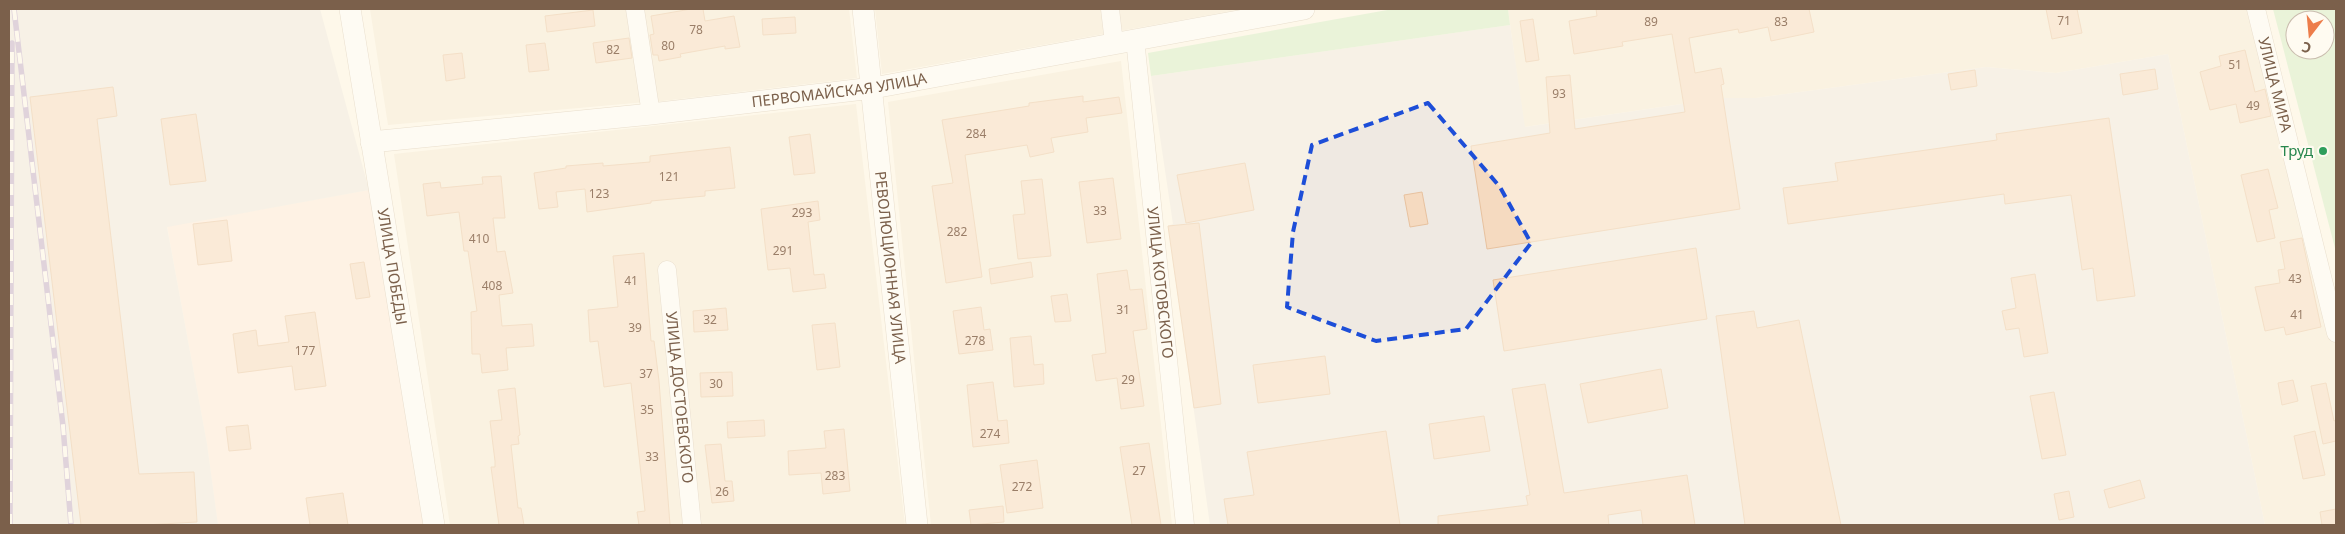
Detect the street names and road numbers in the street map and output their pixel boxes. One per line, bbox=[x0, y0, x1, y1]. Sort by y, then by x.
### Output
street label: УЛИЦА МИРА bbox=[2254, 35, 2297, 134]
street label: ПЕРВОМАЙСКАЯ УЛИЦА bbox=[750, 67, 929, 111]
street label: РЕВОЛЮЦИОННАЯ УЛИЦА bbox=[871, 170, 911, 365]
street label: УЛИЦА КОТОВСКОГО bbox=[1143, 206, 1179, 360]
street label: УЛИЦА ПОБЕДЫ bbox=[374, 207, 412, 326]
street label: УЛИЦА ДОСТОЕВСКОГО bbox=[662, 310, 699, 484]

